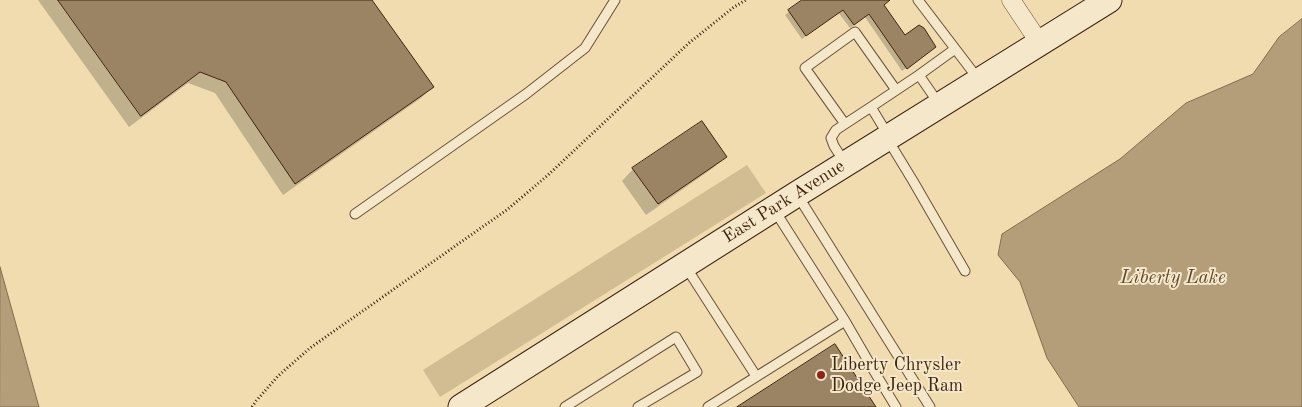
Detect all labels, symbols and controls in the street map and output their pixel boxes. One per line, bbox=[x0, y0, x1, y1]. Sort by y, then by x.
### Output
street label: East Park Avenue bbox=[719, 156, 849, 248]
water label: Liberty Lake bbox=[1120, 267, 1226, 289]
place label: Liberty Chrysler Dodge Jeep Ram bbox=[831, 354, 963, 396]
marker: Liberty Chrysler Dodge Jeep Ram bbox=[815, 369, 827, 381]

